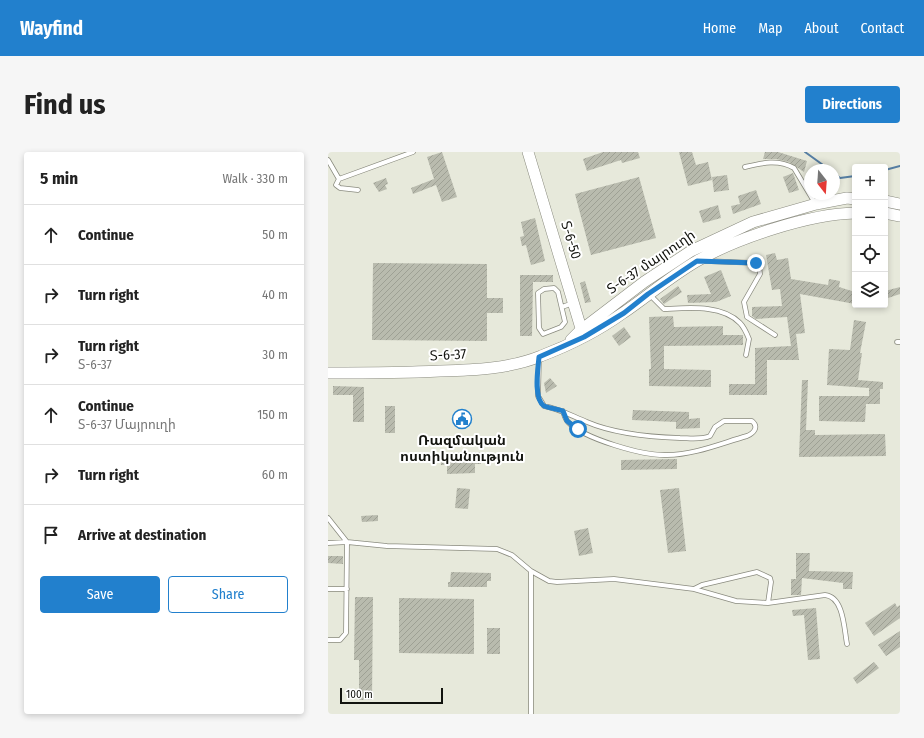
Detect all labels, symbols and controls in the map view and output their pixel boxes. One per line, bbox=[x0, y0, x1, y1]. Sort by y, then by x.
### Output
text: Wayfind bbox=[20, 17, 83, 40]
text: Home bbox=[703, 20, 736, 37]
text: Map bbox=[758, 20, 782, 37]
text: About bbox=[804, 20, 839, 37]
text: Contact bbox=[861, 20, 904, 37]
button: Directions bbox=[805, 86, 900, 123]
text: Find us bbox=[24, 88, 106, 121]
north arrow bbox=[804, 164, 840, 200]
map controls bbox=[852, 164, 888, 308]
button: + bbox=[852, 164, 888, 200]
text: 5 min bbox=[40, 168, 78, 189]
text: Walk · 330 m bbox=[223, 171, 288, 186]
button: − bbox=[852, 200, 888, 236]
street label: Տ-6-50 bbox=[557, 219, 585, 261]
icon: ahead bbox=[40, 224, 62, 246]
text: Continue bbox=[78, 226, 134, 244]
street label: Տ-6-37 մայրուղի bbox=[604, 226, 698, 298]
text: 50 m bbox=[262, 227, 288, 242]
button: locate bbox=[852, 236, 888, 272]
route end bbox=[747, 254, 765, 272]
button: layers bbox=[852, 272, 888, 308]
icon: right bbox=[40, 284, 62, 306]
text: Turn right bbox=[78, 286, 139, 304]
text: 40 m bbox=[262, 287, 288, 302]
text: Turn right bbox=[78, 337, 139, 355]
icon: right bbox=[40, 344, 62, 366]
street label: Տ-6-37 bbox=[429, 346, 467, 364]
text: 30 m bbox=[262, 347, 288, 362]
text: Տ-6-37 bbox=[78, 357, 112, 372]
text: Continue bbox=[78, 397, 134, 415]
icon: ahead bbox=[40, 404, 62, 426]
text: 150 m bbox=[257, 407, 288, 422]
public building icon: Ռազմական ոստիկանություն bbox=[451, 408, 473, 430]
text: Տ-6-37 Մայրուղի bbox=[78, 417, 176, 432]
route start bbox=[569, 420, 587, 438]
place label: Ռազմական ոստիկանություն bbox=[400, 432, 524, 465]
icon: right bbox=[40, 464, 62, 486]
text: Turn right bbox=[78, 466, 139, 484]
text: 60 m bbox=[262, 467, 288, 482]
icon: arrive bbox=[40, 524, 62, 546]
text: Arrive at destination bbox=[78, 526, 206, 544]
button: Save bbox=[40, 576, 160, 613]
button: Share bbox=[168, 576, 288, 613]
scale bar bbox=[340, 686, 443, 705]
text: 100 m bbox=[346, 688, 373, 701]

